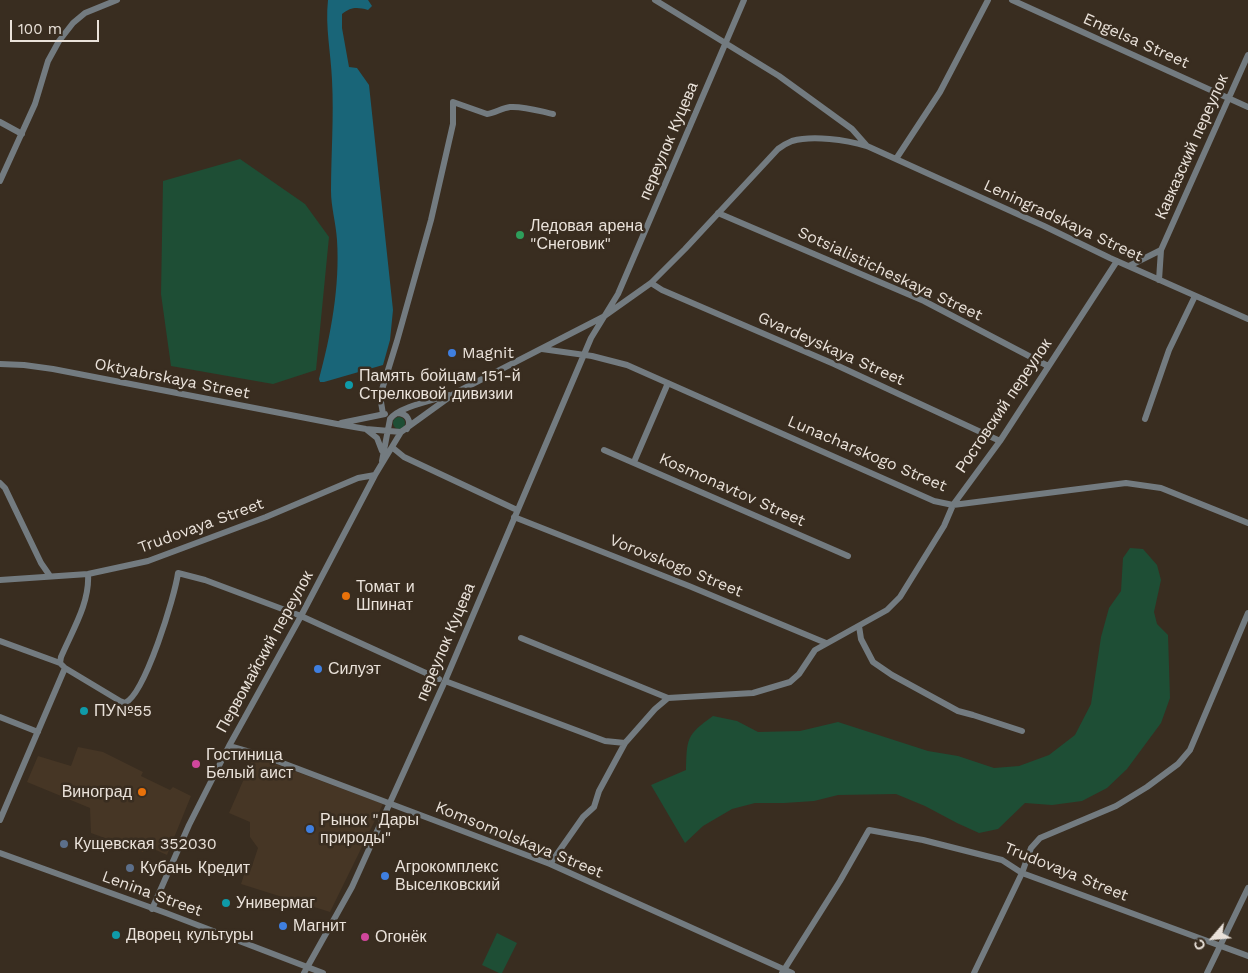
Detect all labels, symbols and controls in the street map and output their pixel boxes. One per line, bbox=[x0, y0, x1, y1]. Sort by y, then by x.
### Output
street label: Engelsa Street bbox=[1080, 9, 1192, 73]
scale bar bbox=[12, 10, 101, 42]
text: 100 m bbox=[18, 20, 62, 38]
street label: Кавказский переулок bbox=[1151, 72, 1233, 222]
street label: переулок Куцева bbox=[636, 79, 702, 203]
street label: Leningradskaya Street bbox=[980, 176, 1146, 266]
place label: Ледовая арена "Снеговик" bbox=[530, 216, 643, 254]
street label: Sotsialisticheskaya Street bbox=[795, 223, 985, 325]
marker: Ледовая арена "Снеговик" bbox=[514, 229, 526, 241]
street label: Gvardeyskaya Street bbox=[755, 308, 907, 390]
street label: Ростовский переулок bbox=[952, 335, 1056, 477]
place label: Magnit bbox=[462, 343, 514, 363]
marker: Magnit bbox=[446, 347, 458, 359]
street label: Oktyabrskaya Street bbox=[93, 355, 251, 403]
place label: Память бойцам 151-й Стрелковой дивизии bbox=[359, 366, 521, 404]
marker: Память бойцам 151-й Стрелковой дивизии bbox=[343, 379, 355, 391]
street label: Lunacharskogo Street bbox=[785, 412, 949, 496]
street label: Kosmonavtov Street bbox=[656, 449, 808, 531]
street label: Trudovaya Street bbox=[136, 494, 266, 558]
street label: Vorovskogo Street bbox=[607, 531, 745, 601]
street label: Первомайский переулок bbox=[213, 568, 317, 736]
place label: Томат и Шпинат bbox=[356, 577, 415, 615]
street label: переулок Куцева bbox=[413, 580, 479, 704]
marker: Томат и Шпинат bbox=[340, 590, 352, 602]
place label: Силуэт bbox=[328, 659, 381, 679]
marker: Силуэт bbox=[312, 663, 324, 675]
place label: ПУ№55 bbox=[94, 701, 152, 721]
marker: ПУ№55 bbox=[78, 705, 90, 717]
place label: Гостиница Белый аист bbox=[206, 745, 293, 783]
marker: Гостиница Белый аист bbox=[190, 758, 202, 770]
place label: Виноград bbox=[62, 782, 132, 802]
marker: Виноград bbox=[136, 786, 148, 798]
street label: Komsomolskaya Street bbox=[432, 798, 606, 882]
place label: Рынок "Дары природы" bbox=[320, 810, 419, 848]
marker: Рынок "Дары природы" bbox=[304, 823, 316, 835]
place label: Кущевская 352030 bbox=[74, 834, 217, 854]
marker: Кущевская 352030 bbox=[58, 838, 70, 850]
street label: Trudovaya Street bbox=[1001, 838, 1131, 906]
place label: Агрокомплекс Выселковский bbox=[395, 857, 500, 895]
place label: Кубань Кредит bbox=[140, 858, 250, 878]
marker: Кубань Кредит bbox=[124, 862, 136, 874]
street label: Lenina Street bbox=[99, 867, 205, 921]
marker: Агрокомплекс Выселковский bbox=[379, 870, 391, 882]
place label: Универмаг bbox=[236, 893, 315, 913]
marker: Универмаг bbox=[220, 897, 232, 909]
north arrow bbox=[1188, 913, 1238, 963]
place label: Магнит bbox=[293, 916, 346, 936]
marker: Магнит bbox=[277, 920, 289, 932]
place label: Дворец культуры bbox=[126, 925, 253, 945]
place label: Огонёк bbox=[375, 927, 427, 947]
marker: Дворец культуры bbox=[110, 929, 122, 941]
marker: Огонёк bbox=[359, 931, 371, 943]
text: С bbox=[1190, 937, 1209, 953]

